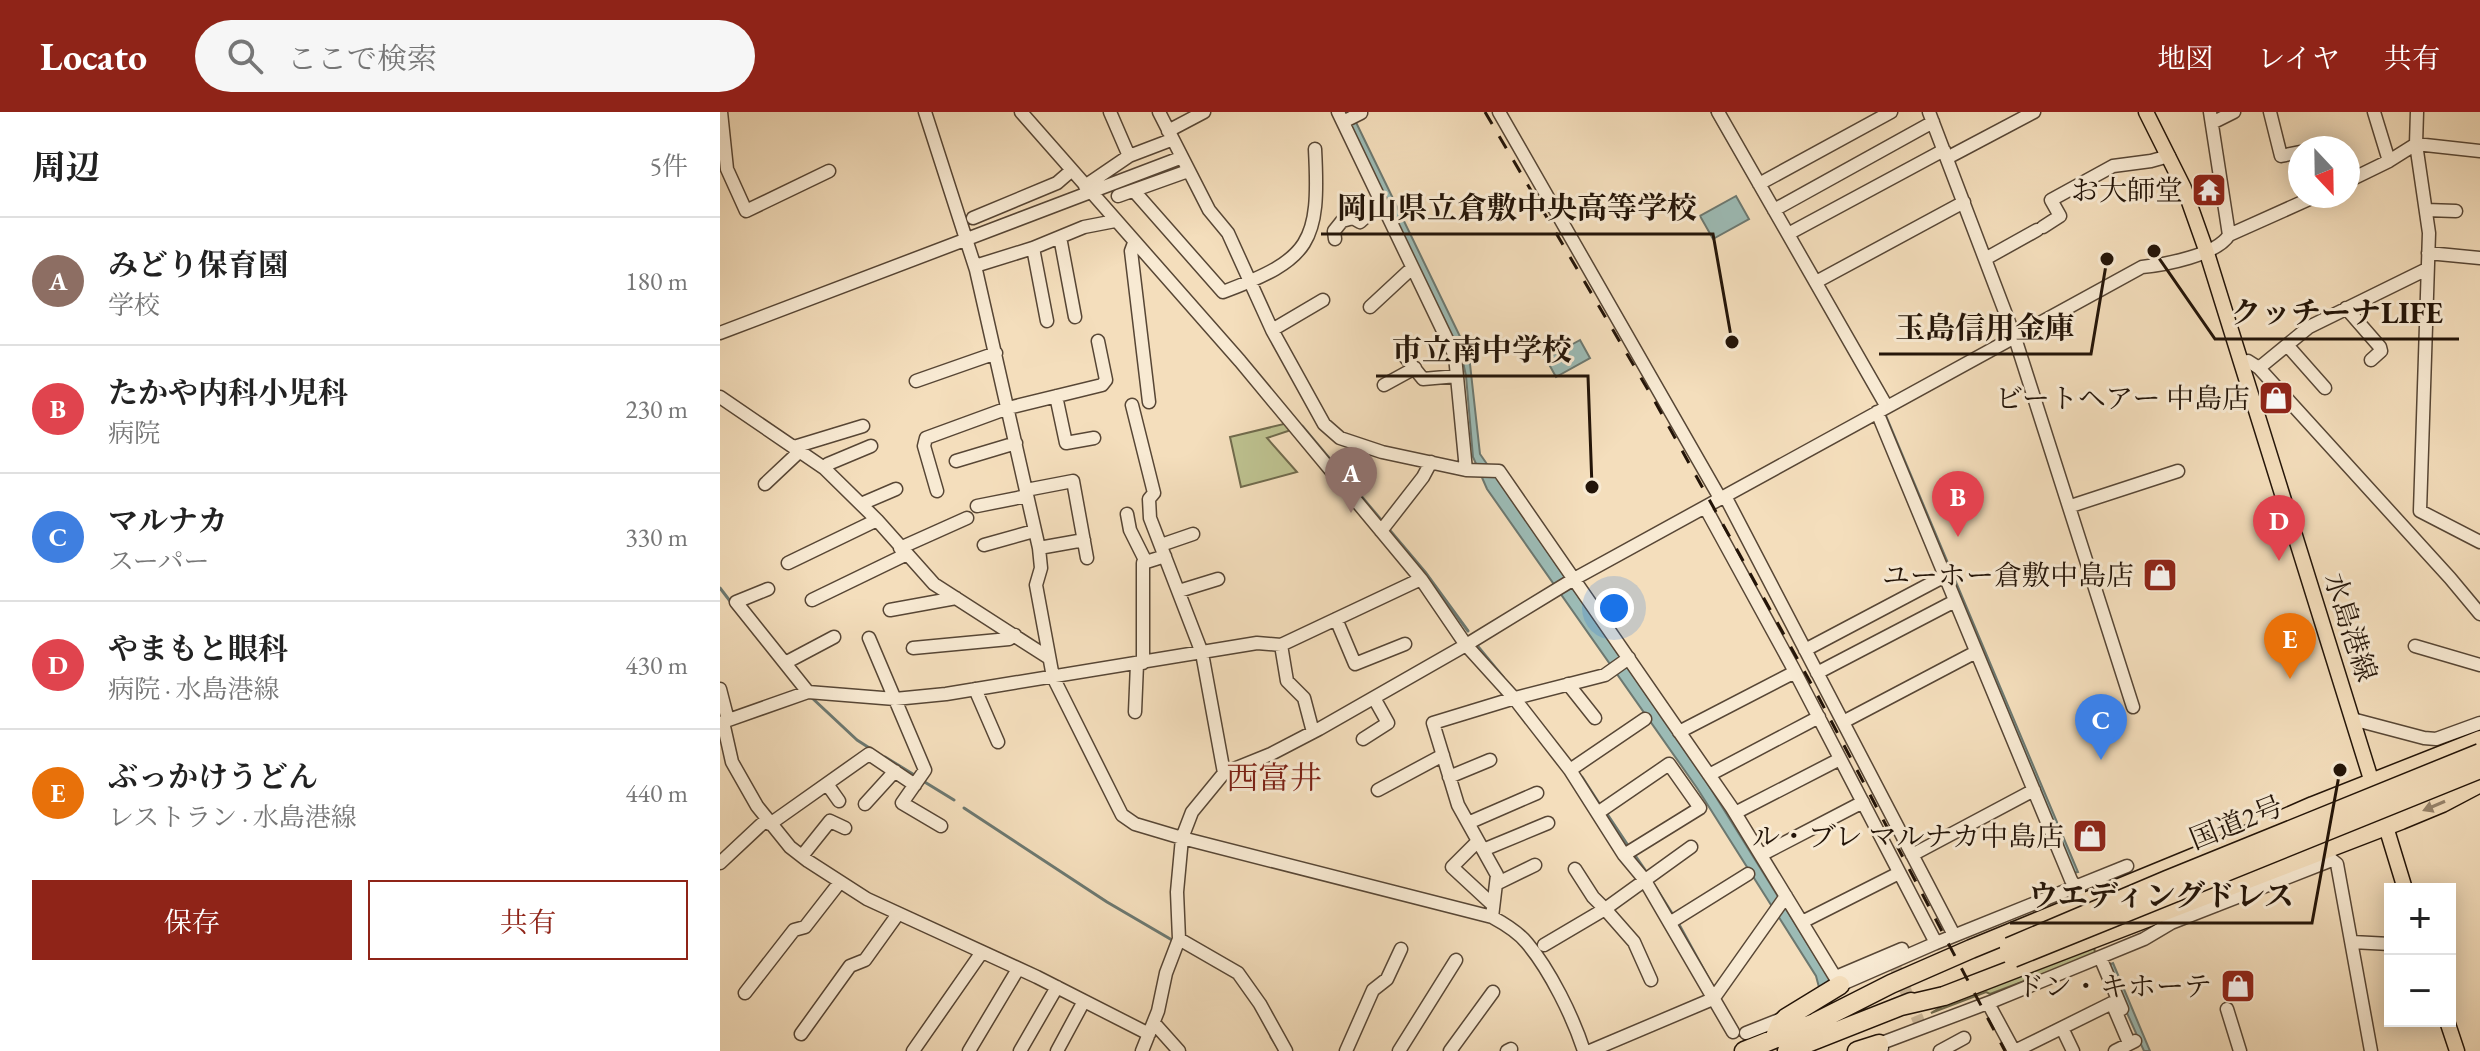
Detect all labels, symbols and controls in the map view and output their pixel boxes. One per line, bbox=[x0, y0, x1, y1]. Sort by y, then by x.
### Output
search box bbox=[195, 20, 755, 92]
text: Locato bbox=[40, 32, 147, 81]
icon: search bbox=[223, 34, 267, 78]
text: ここで検索 bbox=[287, 39, 437, 78]
text: 地図 bbox=[2157, 40, 2213, 76]
text: レイヤ bbox=[2257, 40, 2340, 76]
text: 共有 bbox=[2384, 40, 2440, 76]
north arrow bbox=[2288, 136, 2360, 208]
text: 周辺 bbox=[32, 145, 100, 189]
text: 5件 bbox=[650, 149, 688, 183]
temple icon: お大師堂 bbox=[2190, 171, 2228, 209]
place label: お大師堂 bbox=[2071, 172, 2183, 208]
callout: 岡山県立倉敷中央高等学校 bbox=[1321, 180, 1713, 234]
text: 岡山県立倉敷中央高等学校 bbox=[1337, 188, 1697, 227]
text: みどり保育園 bbox=[108, 245, 288, 284]
text: A bbox=[49, 264, 67, 298]
text: 180 m bbox=[625, 264, 688, 298]
callout: クッチーナLIFE bbox=[2215, 285, 2459, 339]
text: 学校 bbox=[108, 288, 160, 322]
text: クッチーナLIFE bbox=[2231, 293, 2443, 332]
callout: 玉島信用金庫 bbox=[1879, 300, 2091, 354]
text: 玉島信用金庫 bbox=[1895, 308, 2075, 347]
callout: 市立南中学校 bbox=[1376, 322, 1588, 376]
text: 市立南中学校 bbox=[1392, 330, 1572, 369]
text: たかや内科小児科 bbox=[108, 373, 348, 412]
shop icon: ビートヘアー 中島店 bbox=[2257, 379, 2295, 417]
place label: ビートヘアー 中島店 bbox=[1995, 380, 2250, 416]
text: B bbox=[50, 392, 66, 426]
text: 230 m bbox=[625, 392, 688, 426]
text: 病院 bbox=[108, 416, 160, 450]
pin: A bbox=[1325, 447, 1377, 513]
pin: B bbox=[1932, 471, 1984, 537]
pin: D bbox=[2253, 495, 2305, 561]
text: マルナカ bbox=[108, 501, 227, 540]
text: C bbox=[49, 520, 67, 554]
text: 330 m bbox=[625, 520, 688, 554]
text: スーパー bbox=[108, 544, 209, 578]
shop icon: ユーホー倉敷中島店 bbox=[2141, 556, 2179, 594]
place label: ユーホー倉敷中島店 bbox=[1882, 557, 2134, 593]
street label: 水島港線 bbox=[2317, 568, 2385, 686]
your location bbox=[1594, 588, 1634, 628]
pin: E bbox=[2264, 613, 2316, 679]
text: やまもと眼科 bbox=[108, 629, 288, 668]
text: D bbox=[48, 648, 68, 682]
text: 430 m bbox=[625, 648, 688, 682]
text: 病院 · 水島港線 bbox=[108, 672, 280, 706]
pin: C bbox=[2075, 694, 2127, 760]
text: ぶっかけうどん bbox=[108, 757, 318, 796]
district label: 西富井 bbox=[1226, 757, 1322, 799]
text: E bbox=[51, 776, 65, 810]
text: 440 m bbox=[625, 776, 688, 810]
street label: 国道2号 bbox=[2184, 787, 2288, 857]
text: レストラン · 水島港線 bbox=[108, 800, 357, 834]
one-way arrow bbox=[2422, 800, 2445, 813]
shop icon: ル・ブレ マルナカ中島店 bbox=[2071, 817, 2109, 855]
place label: ル・ブレ マルナカ中島店 bbox=[1752, 818, 2064, 854]
callout: ウエディングドレス bbox=[2010, 869, 2312, 923]
text: ウエディングドレス bbox=[2028, 876, 2294, 915]
button: 保存 bbox=[32, 880, 352, 960]
button: 共有 bbox=[368, 880, 688, 960]
map controls bbox=[2384, 883, 2456, 1027]
button: + bbox=[2384, 883, 2456, 955]
button: − bbox=[2384, 955, 2456, 1027]
shop icon: ドン・キホーテ bbox=[2219, 967, 2257, 1005]
place label: ドン・キホーテ bbox=[2016, 968, 2212, 1004]

